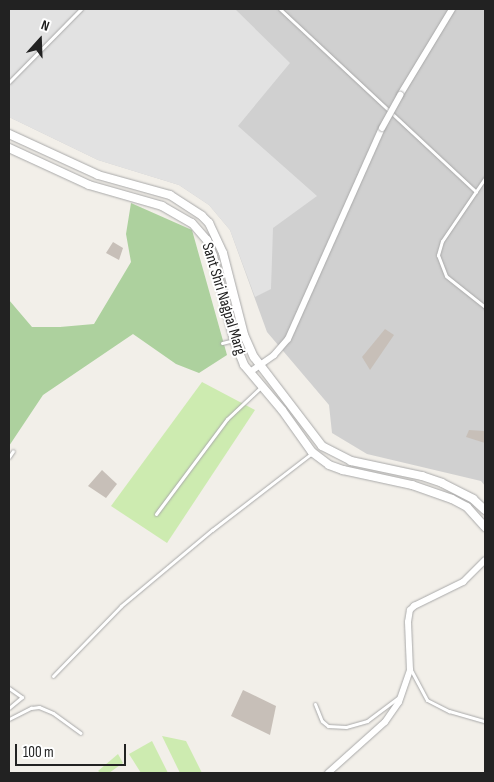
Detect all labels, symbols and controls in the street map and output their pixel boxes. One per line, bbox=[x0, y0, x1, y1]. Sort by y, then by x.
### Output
north arrow bbox=[15, 15, 65, 65]
text: N bbox=[39, 16, 52, 35]
street label: Sant Shri Nagpal Marg bbox=[197, 241, 249, 357]
scale bar bbox=[18, 734, 129, 766]
text: 100 m bbox=[23, 743, 54, 762]

